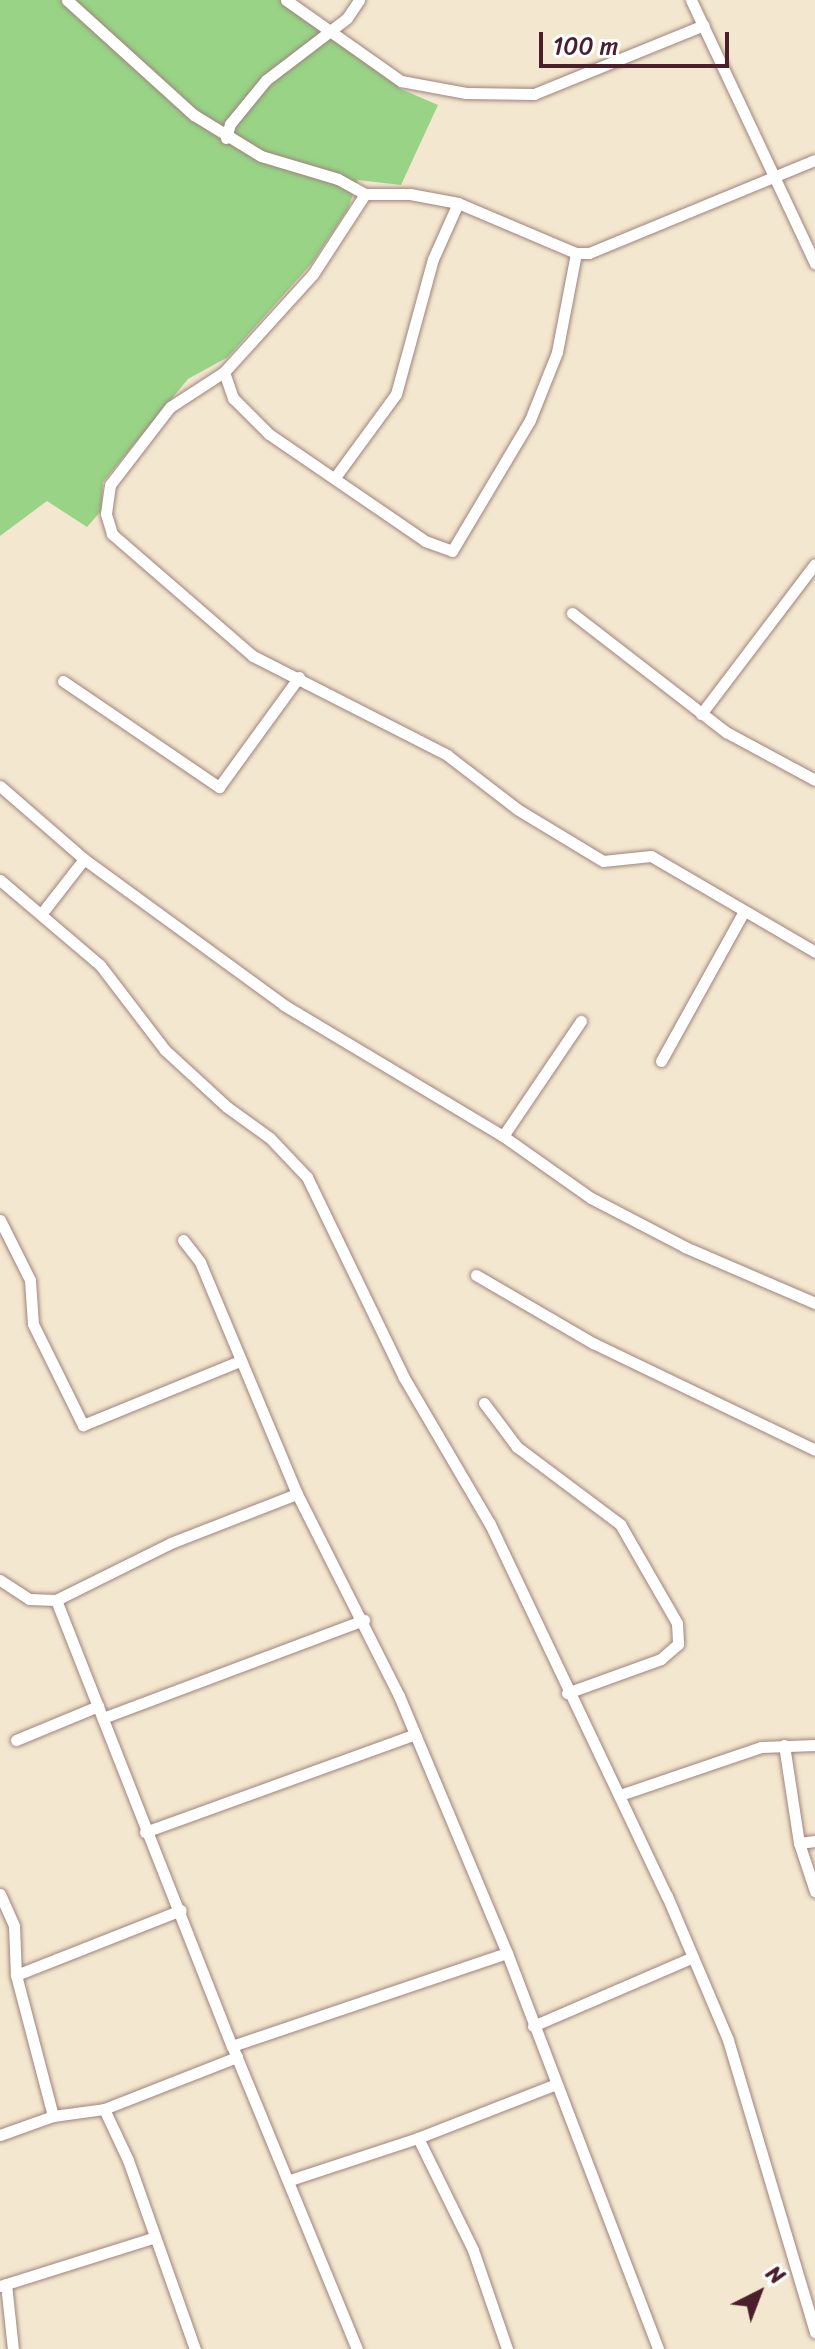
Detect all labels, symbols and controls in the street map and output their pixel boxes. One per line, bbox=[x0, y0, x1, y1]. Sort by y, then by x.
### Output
scale bar bbox=[543, 16, 733, 66]
text: 100 m bbox=[553, 25, 618, 67]
north arrow bbox=[719, 2253, 799, 2333]
text: N bbox=[757, 2255, 794, 2294]

